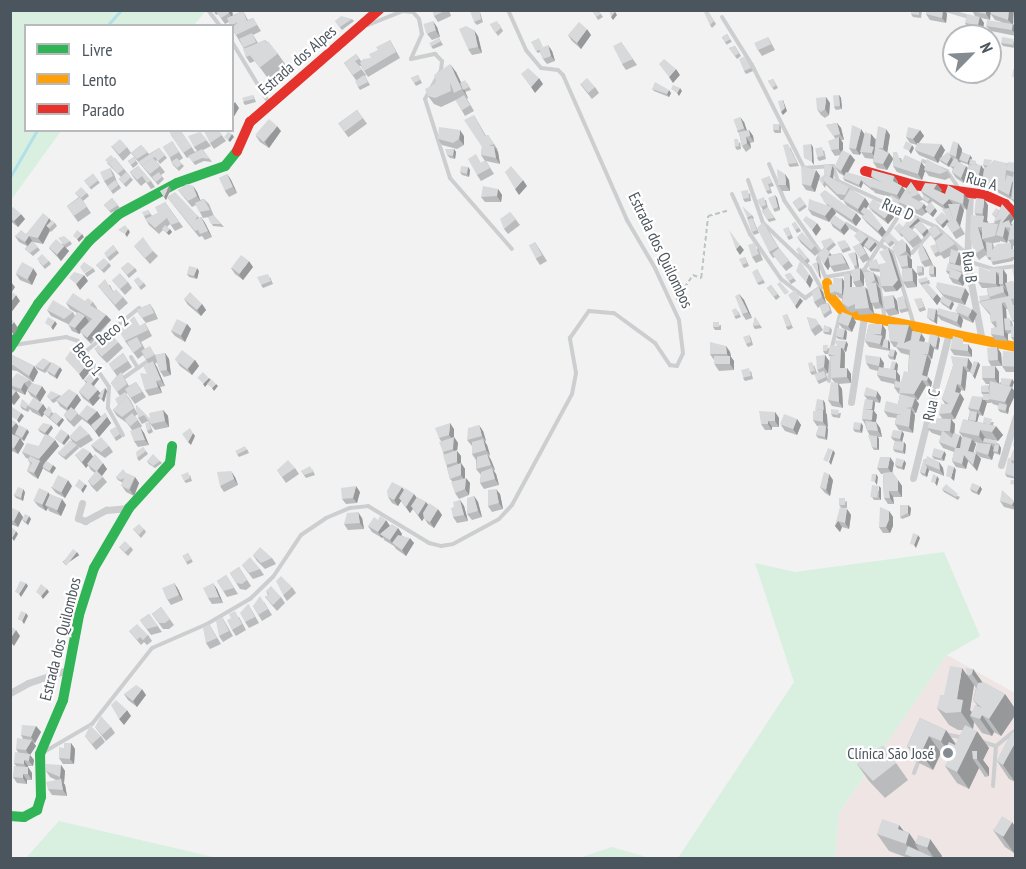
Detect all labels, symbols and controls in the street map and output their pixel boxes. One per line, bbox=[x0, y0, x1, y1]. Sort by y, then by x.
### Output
street label: Estrada dos Alpes bbox=[254, 21, 340, 99]
legend bbox=[24, 24, 234, 132]
north arrow bbox=[942, 24, 1002, 84]
text: Livre bbox=[82, 38, 113, 61]
text: N bbox=[976, 39, 998, 55]
text: Lento bbox=[82, 68, 117, 91]
text: Parado bbox=[82, 98, 125, 121]
street label: Rua A bbox=[964, 167, 1000, 195]
street label: Estrada dos Quilombos bbox=[625, 189, 697, 311]
street label: Rua D bbox=[879, 194, 917, 224]
street label: Rua B bbox=[959, 250, 981, 284]
street label: Beco 2 bbox=[92, 311, 132, 349]
street label: Beco 1 bbox=[69, 339, 107, 379]
street label: Rua C bbox=[918, 387, 944, 423]
street label: Estrada dos Quilombos bbox=[35, 575, 85, 703]
place label: Clínica São José bbox=[847, 743, 934, 763]
marker: Clínica São José bbox=[939, 744, 957, 762]

